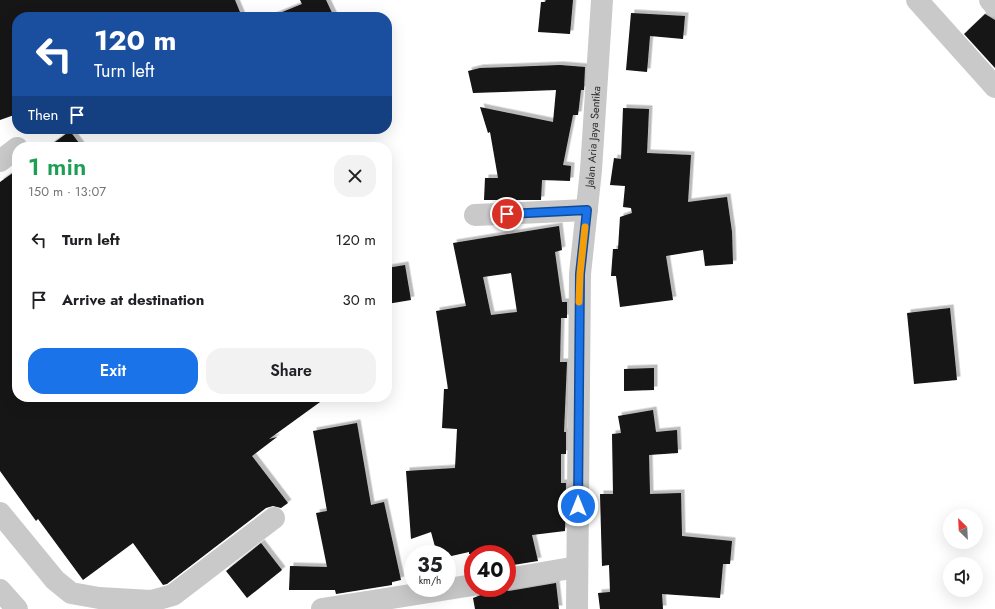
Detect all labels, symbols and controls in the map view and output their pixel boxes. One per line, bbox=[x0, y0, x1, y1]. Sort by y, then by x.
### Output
text: 120 m bbox=[94, 20, 177, 61]
icon: left bbox=[28, 28, 80, 80]
text: Turn left bbox=[94, 58, 154, 84]
street label: Jalan Aria Jaya Sentika bbox=[581, 85, 604, 190]
text: Then bbox=[28, 104, 58, 126]
icon: arrive bbox=[66, 104, 88, 126]
text: 1 min bbox=[28, 149, 86, 184]
button: close bbox=[334, 155, 376, 197]
text: 150 m · 13:07 bbox=[28, 182, 106, 201]
pin bbox=[490, 197, 524, 231]
icon: arrive bbox=[496, 203, 518, 225]
icon: left bbox=[28, 229, 50, 251]
text: Turn left bbox=[62, 229, 120, 251]
text: 120 m bbox=[336, 229, 376, 251]
icon: arrive bbox=[28, 289, 50, 311]
text: Arrive at destination bbox=[62, 289, 204, 311]
text: 30 m bbox=[343, 289, 376, 311]
button: Exit bbox=[28, 348, 198, 394]
button: Share bbox=[206, 348, 376, 394]
position arrow bbox=[557, 485, 599, 527]
north arrow bbox=[943, 509, 983, 549]
map controls bbox=[943, 509, 983, 597]
speed limit sign: 40 bbox=[464, 545, 516, 597]
text: 35 bbox=[417, 551, 443, 580]
button: sound bbox=[943, 557, 983, 597]
text: km/h bbox=[419, 573, 441, 588]

